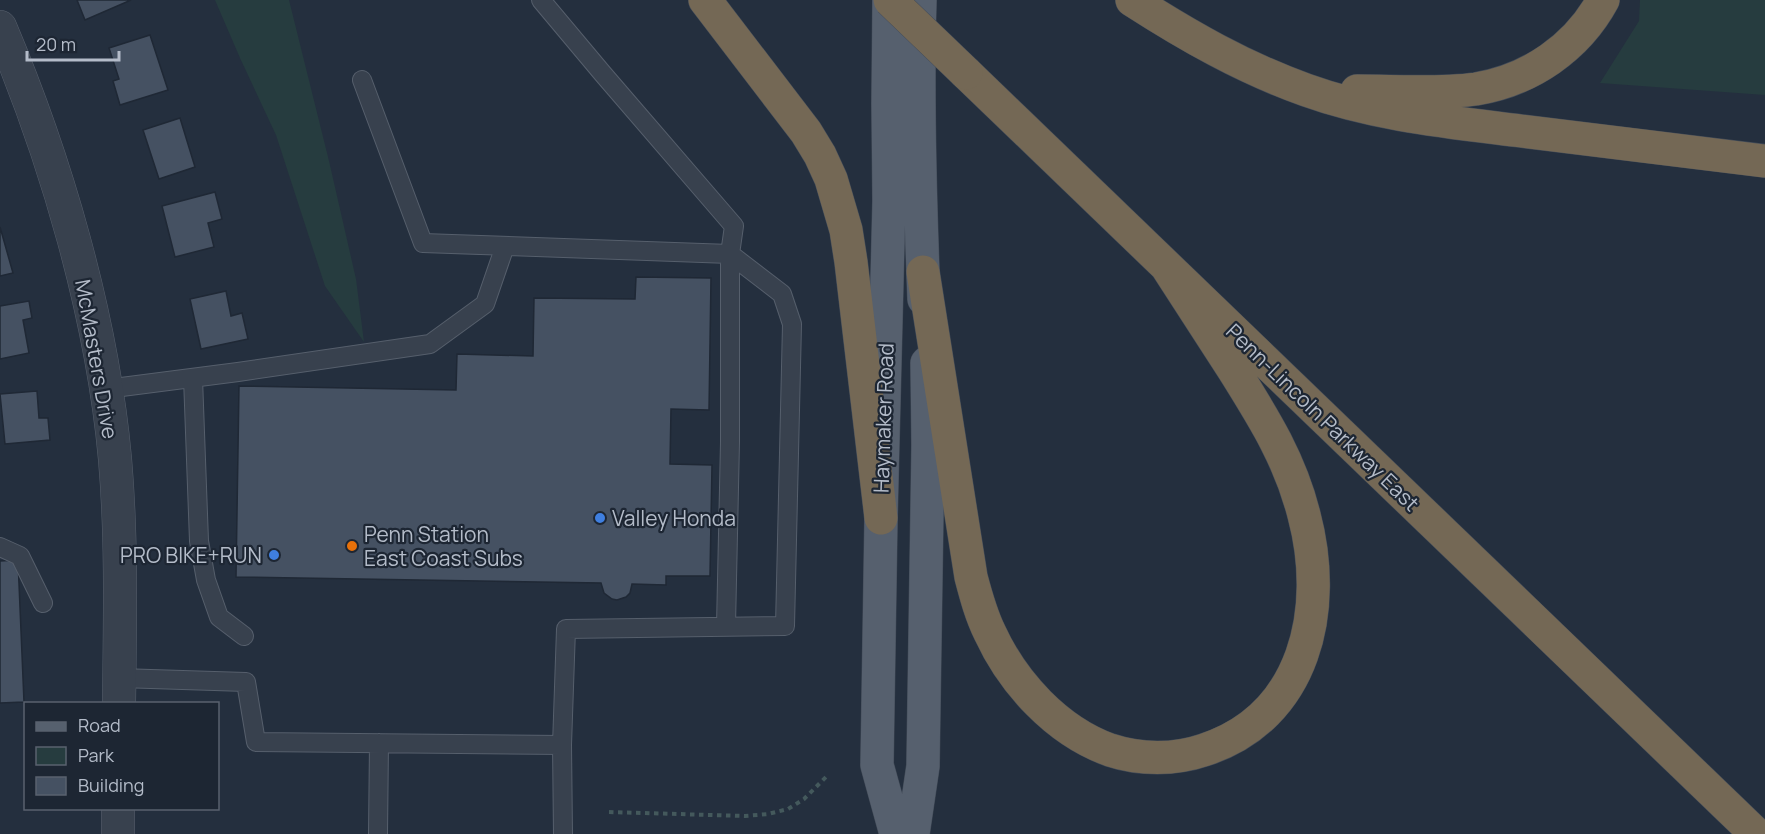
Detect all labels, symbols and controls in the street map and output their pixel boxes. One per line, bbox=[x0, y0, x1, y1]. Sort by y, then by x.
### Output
scale bar bbox=[27, 24, 118, 62]
text: 20 m bbox=[36, 32, 76, 56]
street label: McMasters Drive bbox=[69, 277, 125, 441]
street label: Penn-Lincoln Parkway East bbox=[1220, 317, 1426, 517]
street label: Haymaker Road bbox=[866, 343, 900, 493]
place label: Valley Honda bbox=[612, 504, 736, 532]
marker: Valley Honda bbox=[593, 511, 607, 525]
place label: Penn Station East Coast Subs bbox=[364, 520, 523, 572]
marker: Penn Station East Coast Subs bbox=[345, 539, 359, 553]
place label: PRO BIKE+RUN bbox=[120, 541, 262, 569]
marker: PRO BIKE+RUN bbox=[267, 548, 281, 562]
legend bbox=[24, 702, 219, 810]
text: Road bbox=[78, 713, 121, 737]
text: Park bbox=[78, 743, 115, 767]
text: Building bbox=[78, 773, 144, 797]

